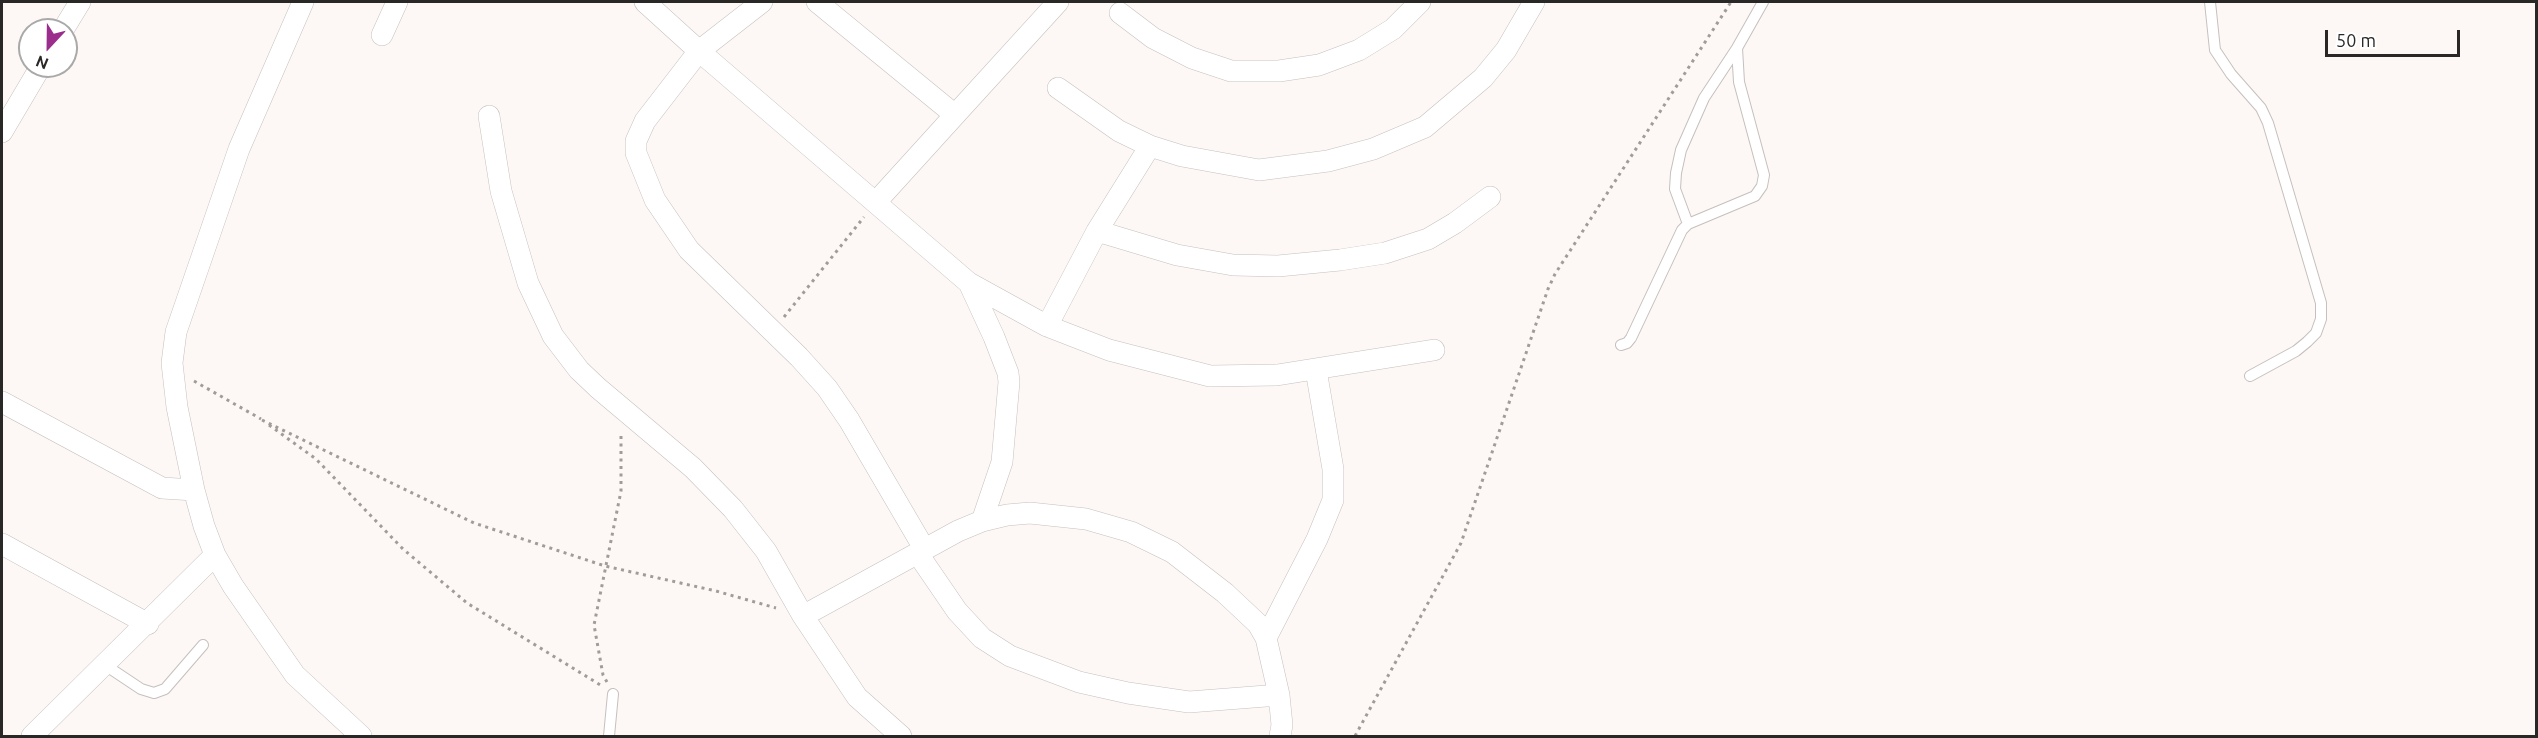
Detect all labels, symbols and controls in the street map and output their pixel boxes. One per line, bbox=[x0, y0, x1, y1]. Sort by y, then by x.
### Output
north arrow bbox=[18, 18, 78, 78]
scale bar bbox=[2328, 18, 2463, 56]
text: 50 m bbox=[2336, 30, 2376, 50]
text: N bbox=[33, 52, 51, 73]

